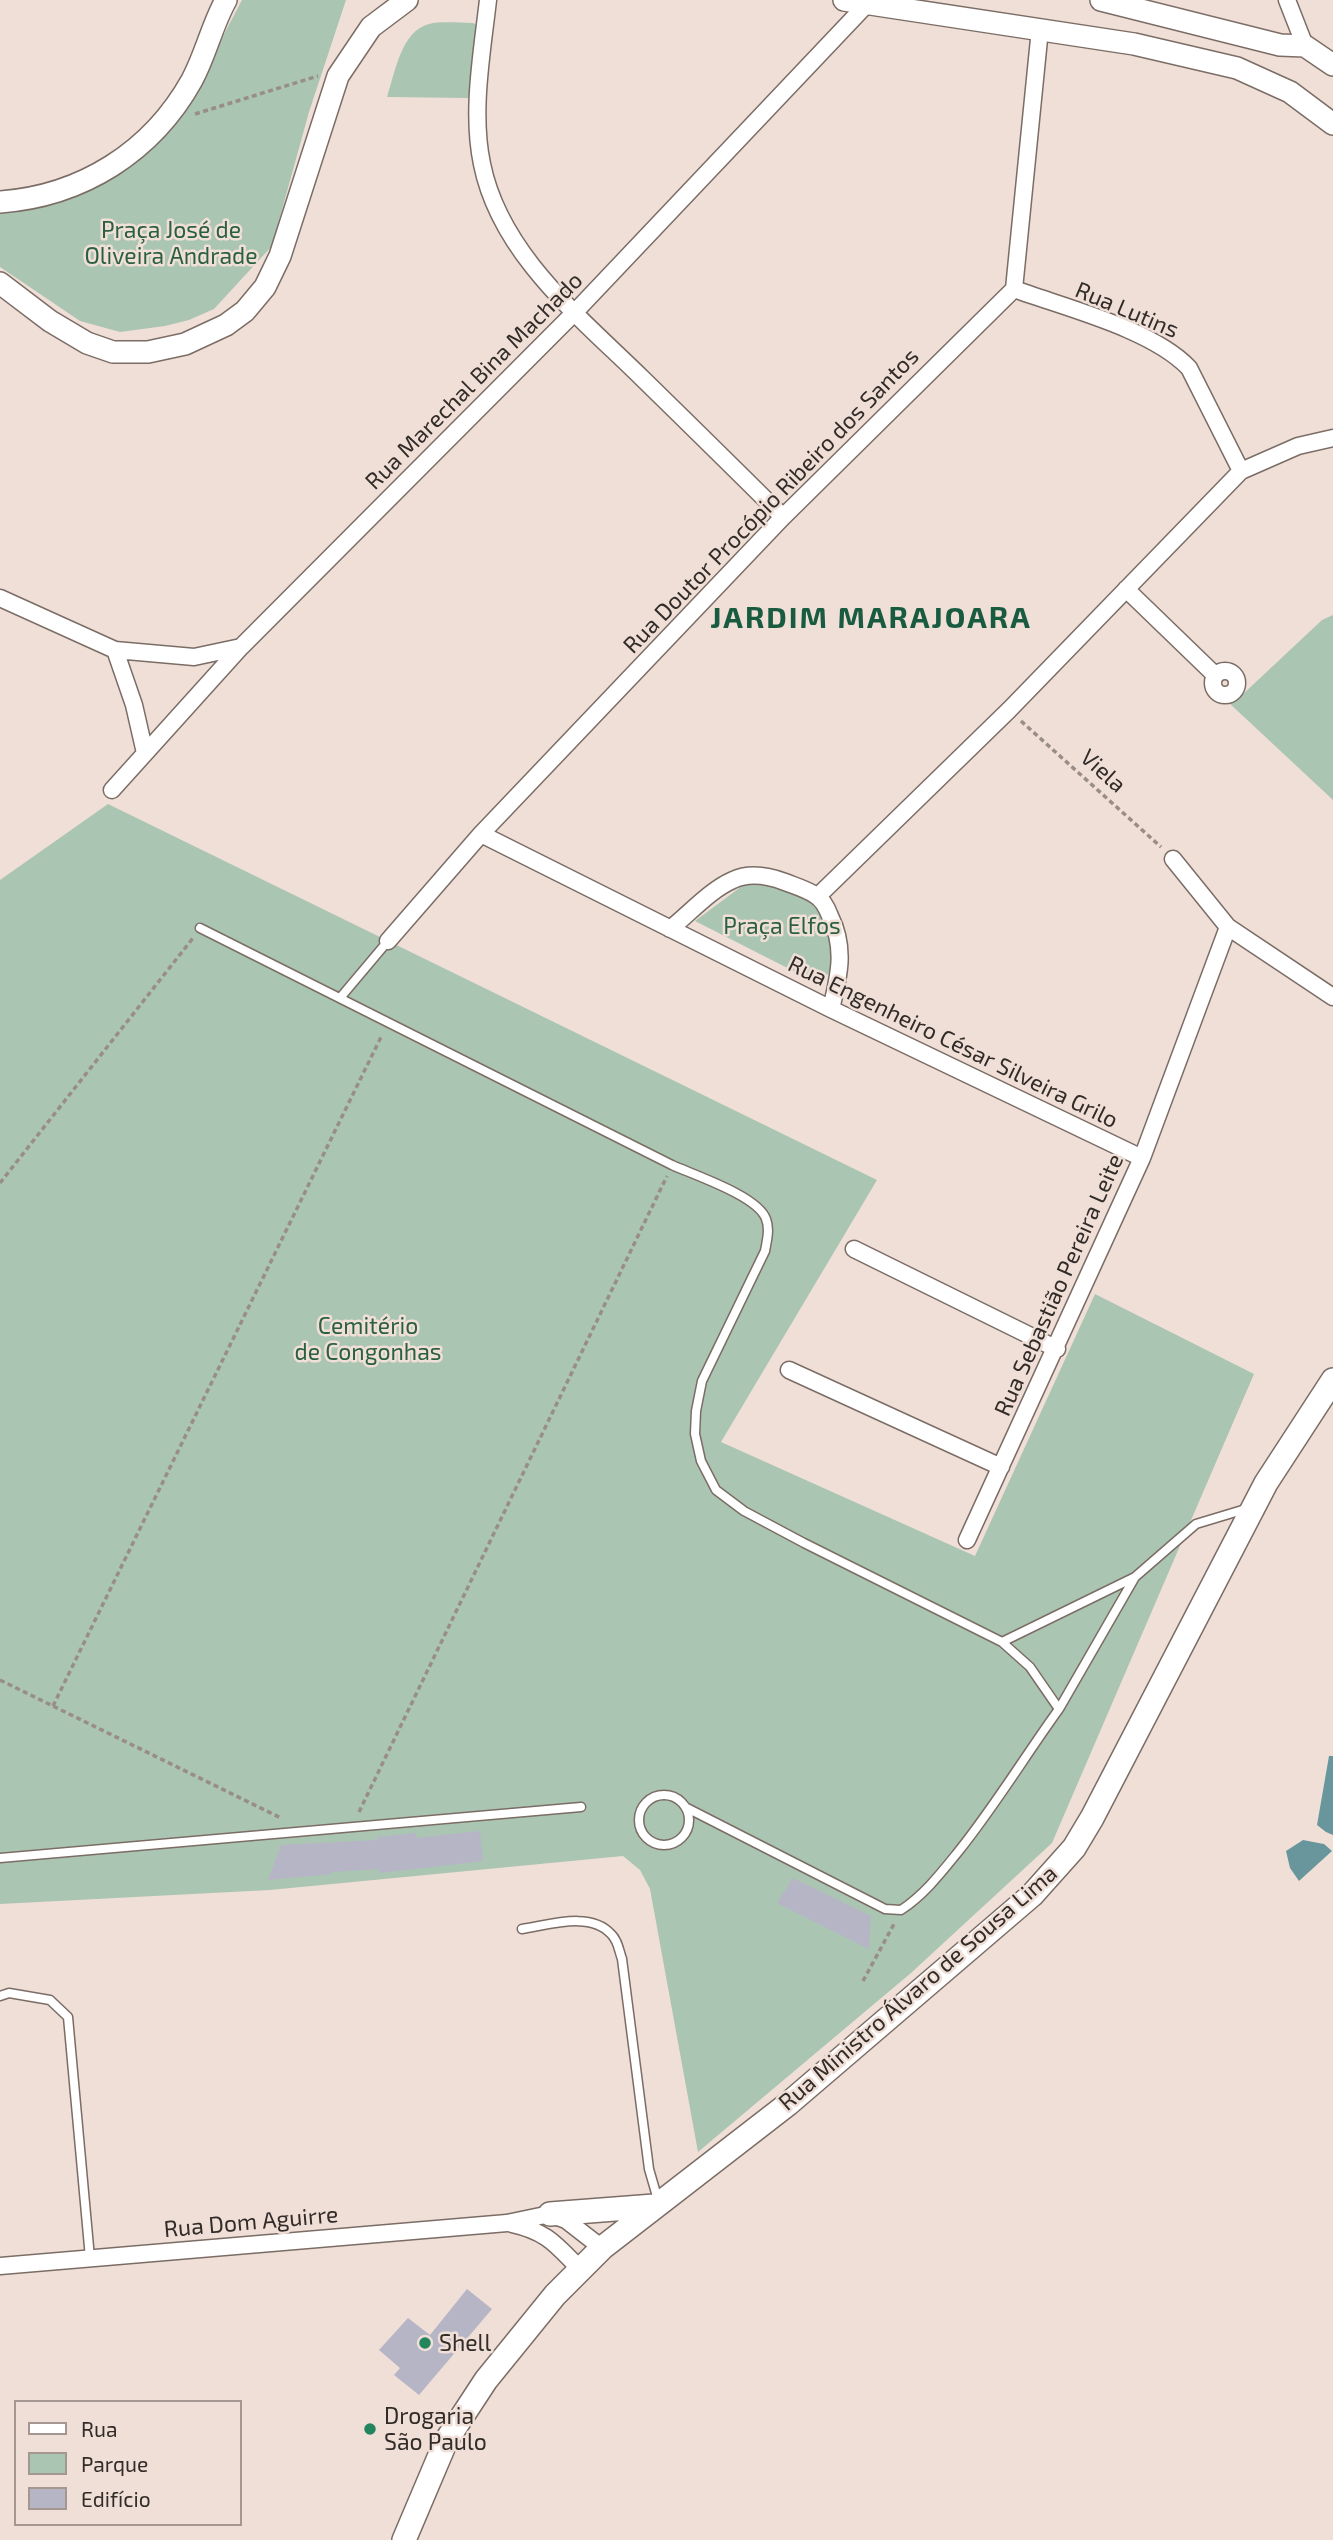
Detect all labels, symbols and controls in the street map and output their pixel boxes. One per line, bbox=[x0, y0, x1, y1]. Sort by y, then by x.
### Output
park label: Praça José de Oliveira Andrade bbox=[84, 216, 258, 270]
street label: Rua Marechal Bina Machado bbox=[360, 267, 588, 495]
street label: Rua Lutins bbox=[1071, 276, 1183, 344]
street label: Rua Doutor Procópio Ribeiro dos Santos bbox=[618, 343, 924, 659]
district label: JARDIM MARAJOARA bbox=[712, 600, 1030, 636]
street label: Viela bbox=[1075, 744, 1131, 798]
park label: Praça Elfos bbox=[723, 912, 841, 940]
street label: Rua Engenheiro César Silveira Grilo bbox=[783, 950, 1123, 1134]
street label: Rua Sebastião Pereira Leite bbox=[989, 1150, 1129, 1420]
park label: Cemitério de Congonhas bbox=[294, 1312, 442, 1366]
street label: Rua Ministro Álvaro de Sousa Lima bbox=[773, 1860, 1063, 2116]
street label: Rua Dom Aguirre bbox=[163, 2201, 339, 2243]
place label: Shell bbox=[439, 2329, 491, 2357]
marker: Shell bbox=[417, 2335, 433, 2351]
legend bbox=[14, 2400, 242, 2526]
place label: Drogaria São Paulo bbox=[384, 2402, 487, 2456]
text: Rua bbox=[81, 2416, 117, 2441]
marker: Drogaria São Paulo bbox=[362, 2421, 378, 2437]
text: Parque bbox=[81, 2451, 148, 2476]
text: Edifício bbox=[81, 2486, 151, 2511]

